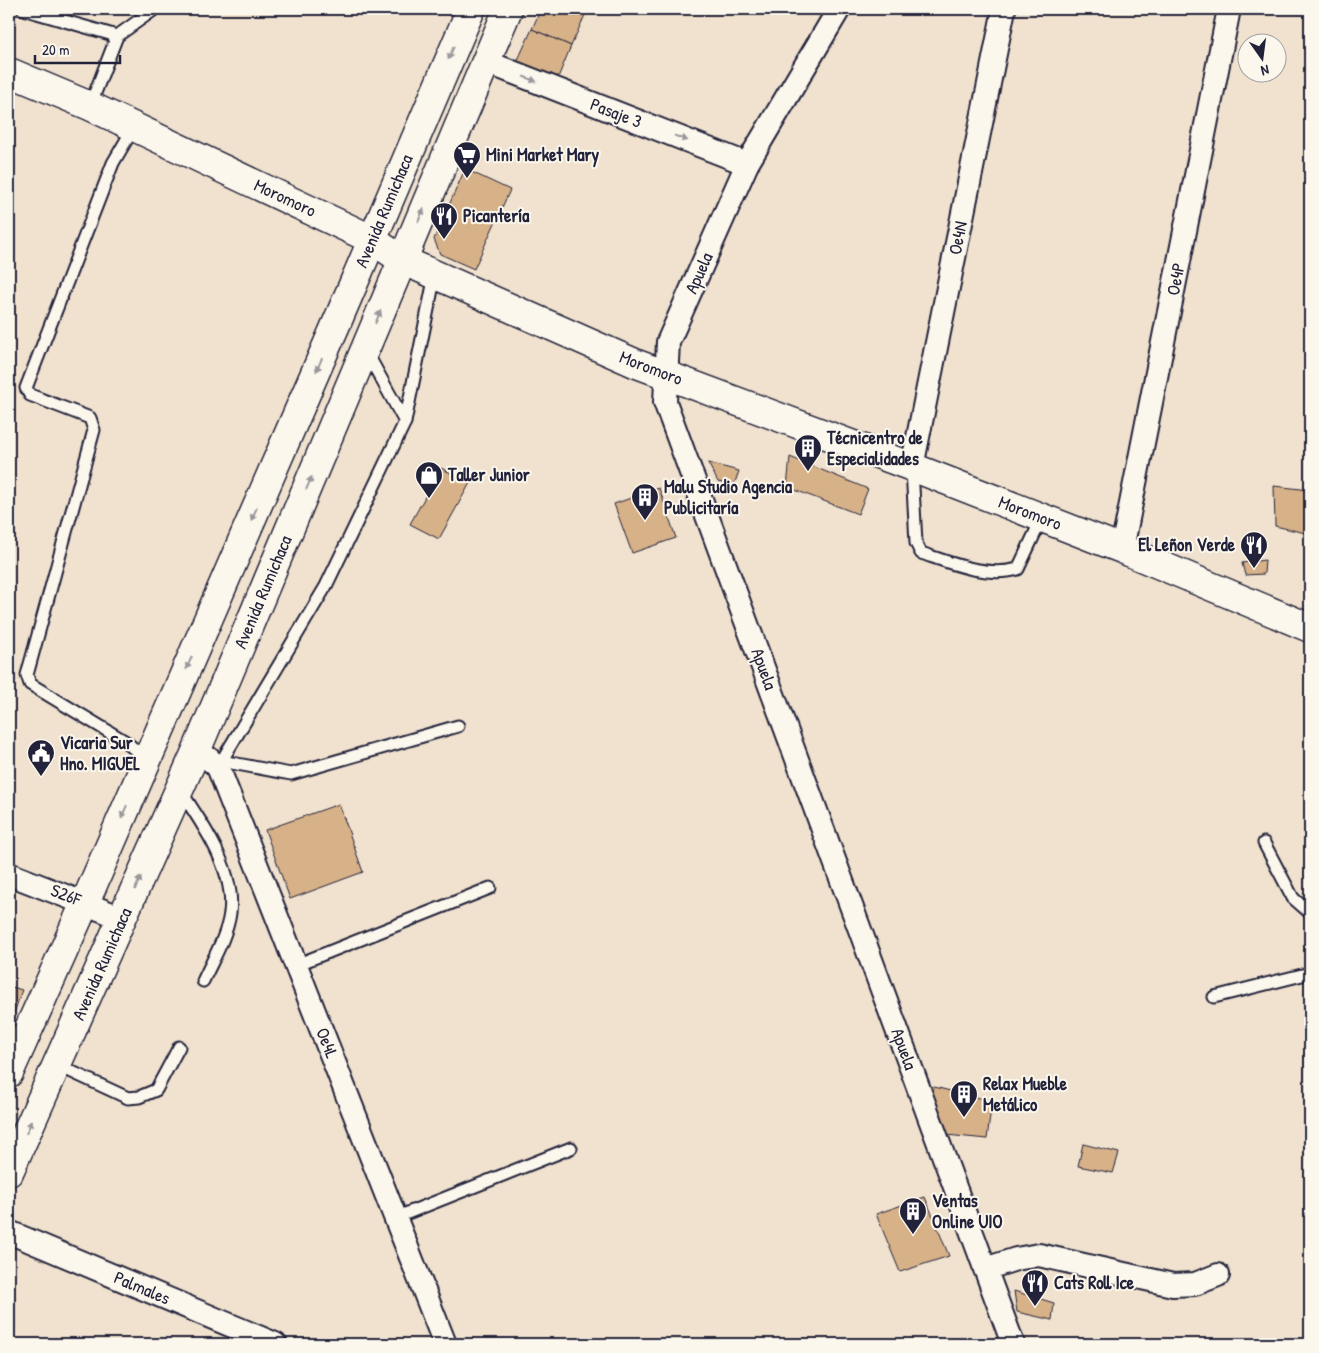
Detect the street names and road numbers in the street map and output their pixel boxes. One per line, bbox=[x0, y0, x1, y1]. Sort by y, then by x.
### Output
street label: Pasaje 3 bbox=[587, 91, 646, 134]
street label: Avenida Rumichaca bbox=[348, 150, 419, 271]
street label: Moromoro bbox=[250, 172, 320, 223]
street label: Oe4N bbox=[942, 219, 973, 257]
street label: Apuela bbox=[678, 248, 719, 297]
street label: Oe4P bbox=[1160, 261, 1191, 297]
street label: Moromoro bbox=[616, 344, 686, 391]
street label: Moromoro bbox=[995, 489, 1065, 536]
street label: Avenida Rumichaca bbox=[227, 531, 298, 652]
street label: Apuela bbox=[745, 644, 784, 693]
street label: S26F bbox=[47, 877, 86, 912]
street label: Avenida Rumichaca bbox=[66, 904, 138, 1024]
street label: Oe4L bbox=[310, 1024, 345, 1062]
street label: Apuela bbox=[885, 1024, 924, 1073]
street label: Palmales bbox=[110, 1265, 174, 1311]

